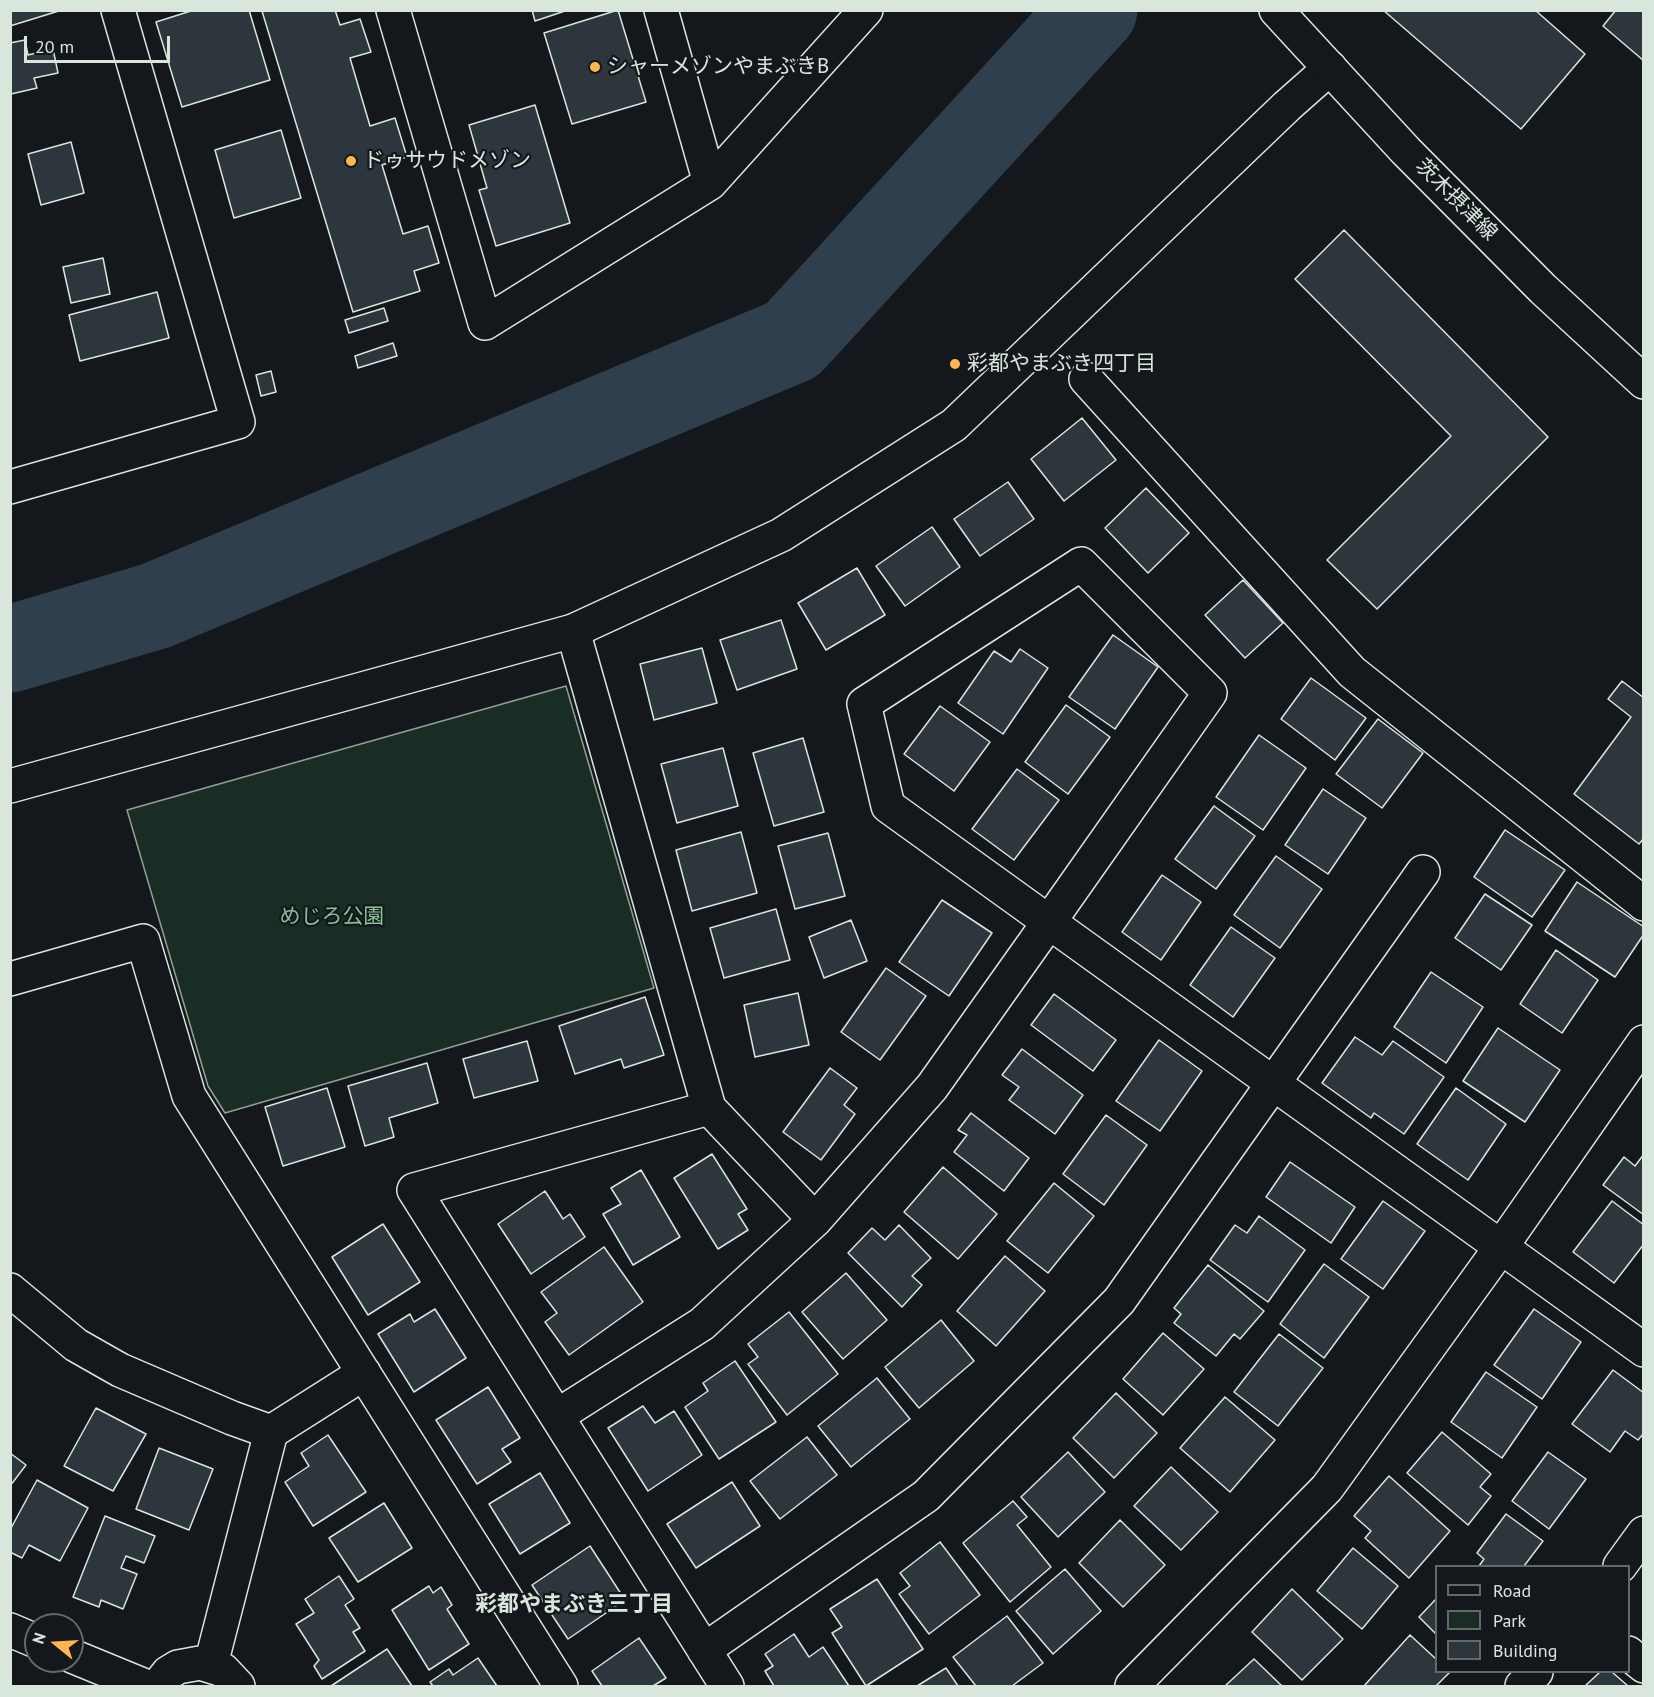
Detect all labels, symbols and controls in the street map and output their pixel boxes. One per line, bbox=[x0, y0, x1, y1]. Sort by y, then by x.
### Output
scale bar bbox=[27, 24, 172, 62]
text: 20 m bbox=[35, 35, 74, 58]
place label: シャーメゾンやまぶきB bbox=[607, 54, 829, 80]
marker: シャーメゾンやまぶきB bbox=[588, 60, 602, 74]
place label: ドゥサウドメゾン bbox=[363, 148, 531, 174]
marker: ドゥサウドメゾン bbox=[344, 154, 358, 168]
street label: 茨木摂津線 bbox=[1410, 154, 1502, 246]
place label: 彩都やまぶき四丁目 bbox=[967, 351, 1156, 377]
marker: 彩都やまぶき四丁目 bbox=[948, 357, 962, 371]
park label: めじろ公園 bbox=[280, 904, 384, 930]
legend bbox=[1435, 1565, 1630, 1673]
text: Road bbox=[1493, 1579, 1531, 1602]
district label: 彩都やまぶき三丁目 bbox=[475, 1592, 673, 1618]
text: Park bbox=[1493, 1609, 1526, 1632]
north arrow bbox=[24, 1613, 84, 1673]
text: N bbox=[28, 1630, 50, 1646]
text: Building bbox=[1493, 1639, 1557, 1662]

